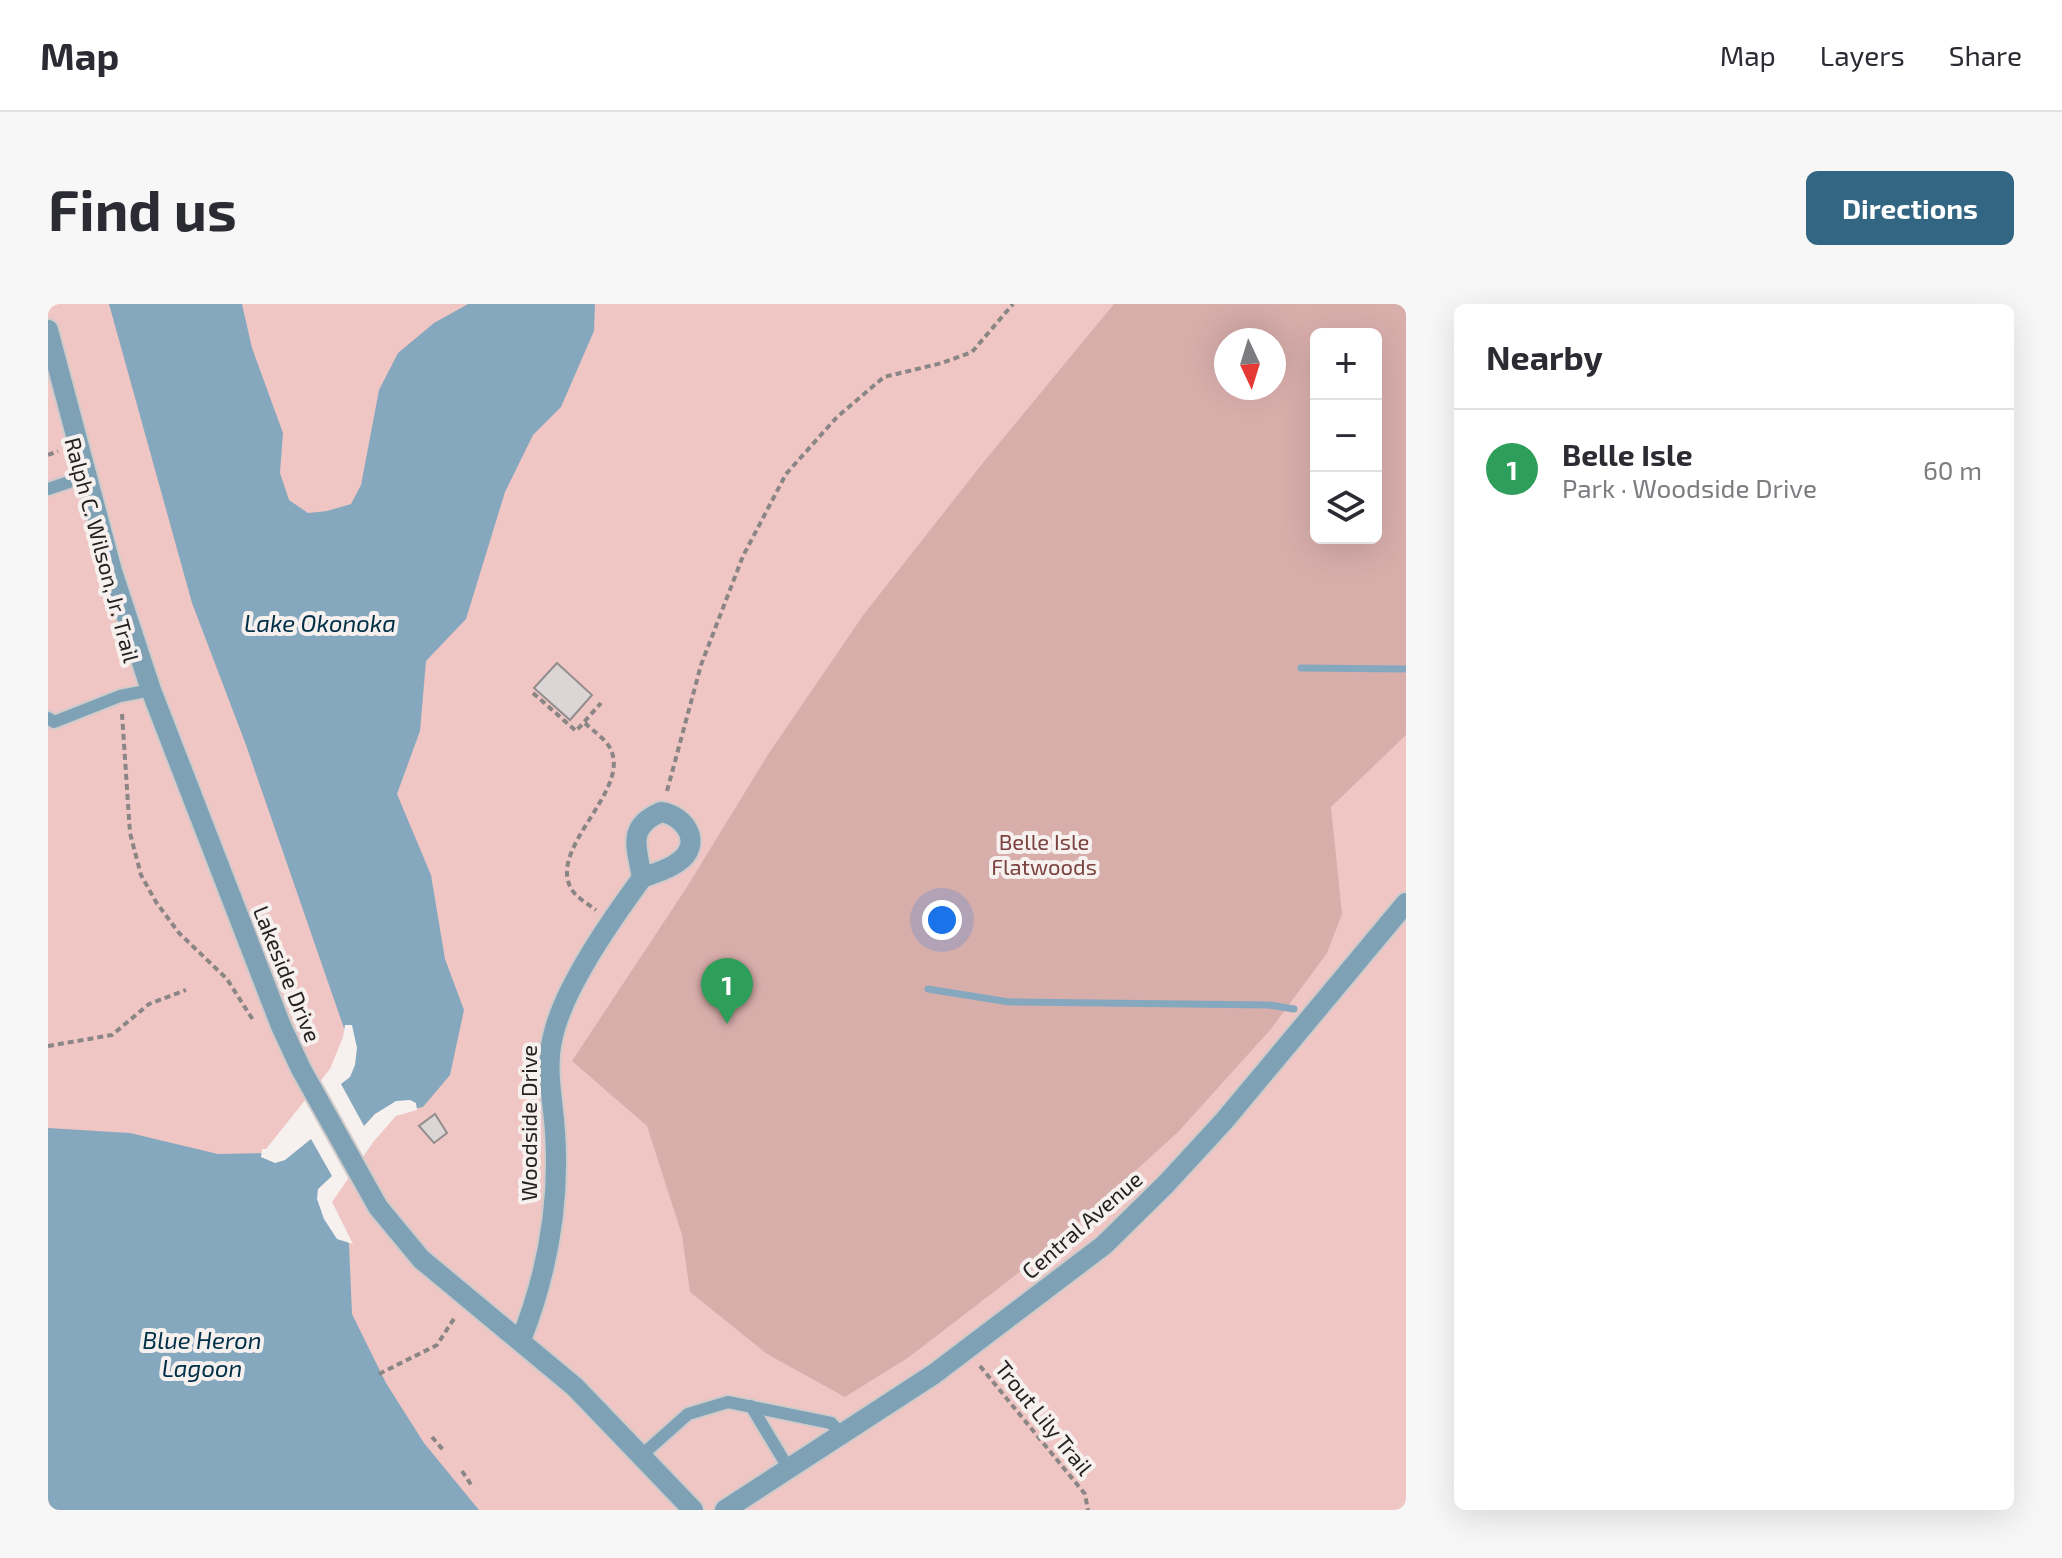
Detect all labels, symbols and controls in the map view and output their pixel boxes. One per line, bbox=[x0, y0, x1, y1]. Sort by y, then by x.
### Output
text: Map bbox=[40, 32, 119, 78]
text: Map bbox=[1720, 38, 1776, 72]
text: Layers bbox=[1820, 38, 1905, 72]
text: Share bbox=[1949, 38, 2022, 72]
button: Directions bbox=[1806, 171, 2014, 245]
text: Find us bbox=[48, 175, 237, 242]
north arrow bbox=[1214, 328, 1286, 400]
map controls bbox=[1310, 328, 1382, 544]
button: + bbox=[1310, 328, 1382, 400]
text: Nearby bbox=[1486, 336, 1603, 377]
button: − bbox=[1310, 400, 1382, 472]
street label: Ralph C. Wilson, Jr. Trail bbox=[60, 434, 146, 666]
text: Belle Isle bbox=[1562, 436, 1693, 472]
text: 1 bbox=[1506, 454, 1518, 485]
text: 60 m bbox=[1923, 454, 1982, 485]
button: layers bbox=[1310, 472, 1382, 544]
text: Park · Woodside Drive bbox=[1562, 472, 1817, 503]
water label: Lake Okonoka bbox=[244, 608, 396, 637]
park label: Belle Isle Flatwoods bbox=[991, 828, 1097, 879]
your location bbox=[922, 900, 962, 940]
street label: Lakeside Drive bbox=[249, 902, 327, 1045]
pin: 1 bbox=[701, 958, 753, 1024]
street label: Woodside Drive bbox=[515, 1045, 541, 1201]
street label: Central Avenue bbox=[1016, 1165, 1147, 1283]
water label: Blue Heron Lagoon bbox=[142, 1325, 262, 1382]
street label: Trout Lily Trail bbox=[991, 1355, 1099, 1480]

